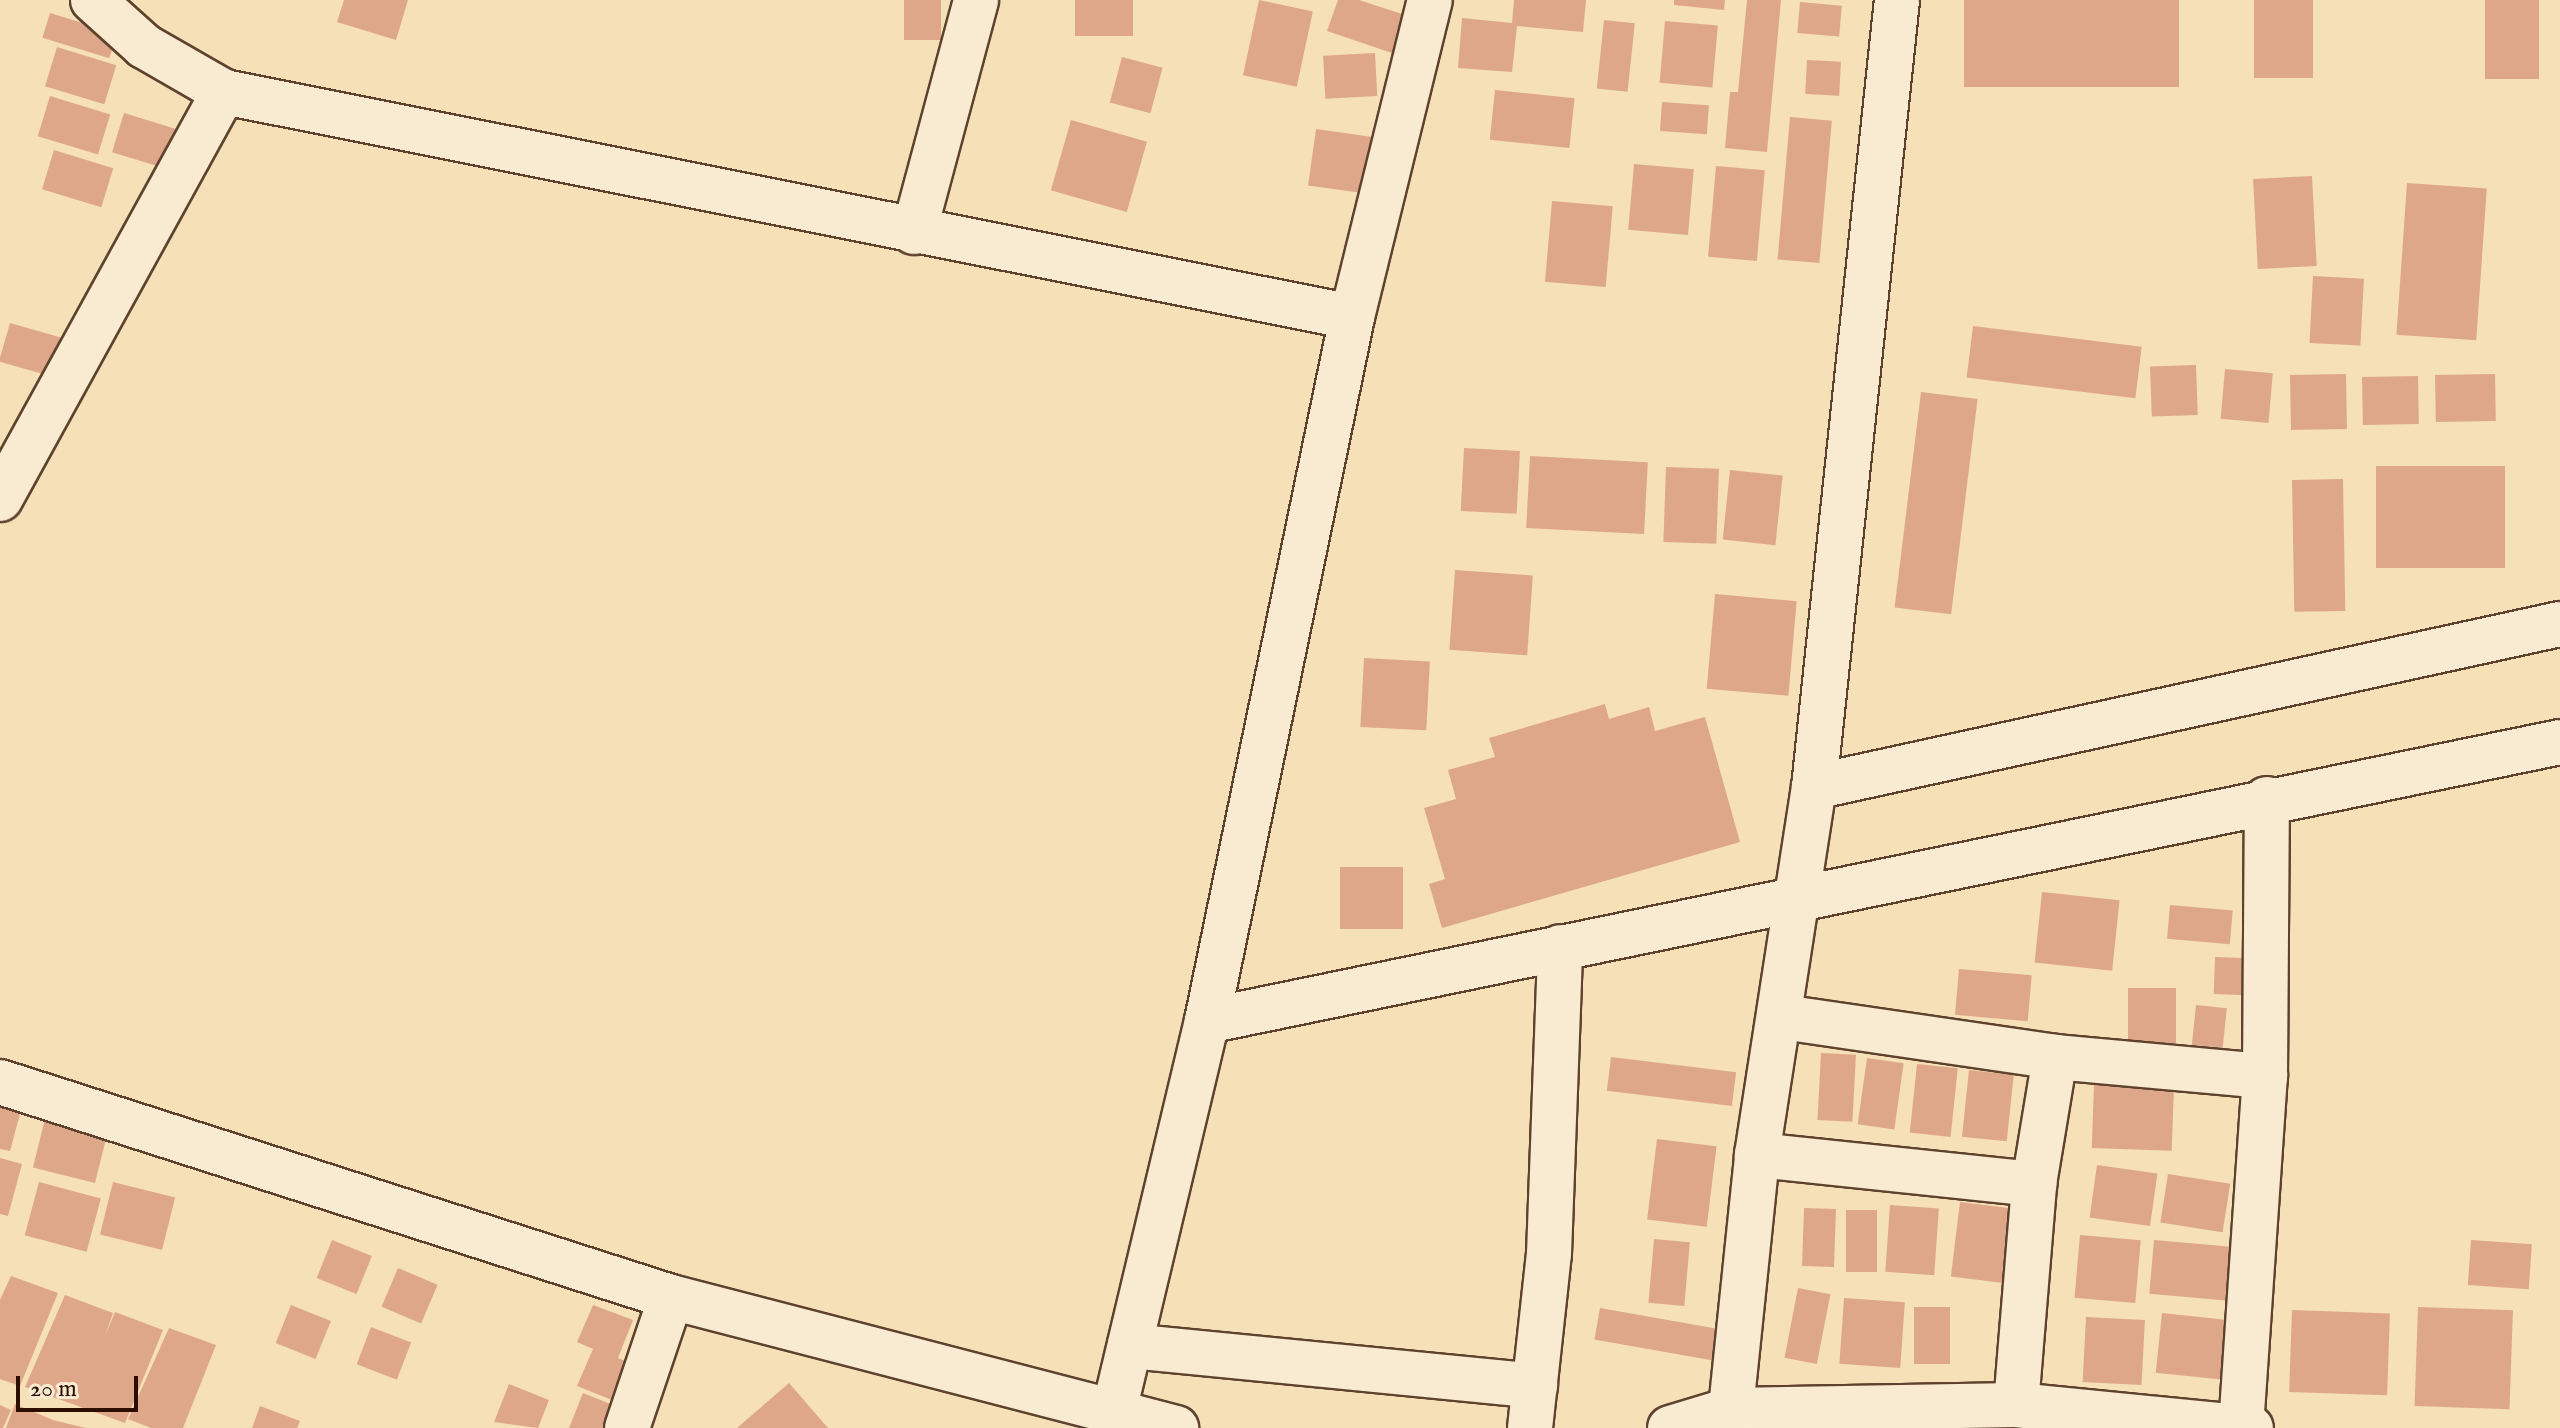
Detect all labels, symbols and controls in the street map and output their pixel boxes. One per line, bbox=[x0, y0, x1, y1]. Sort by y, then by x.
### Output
scale bar bbox=[20, 1360, 142, 1410]
text: 20 m bbox=[30, 1374, 77, 1405]

